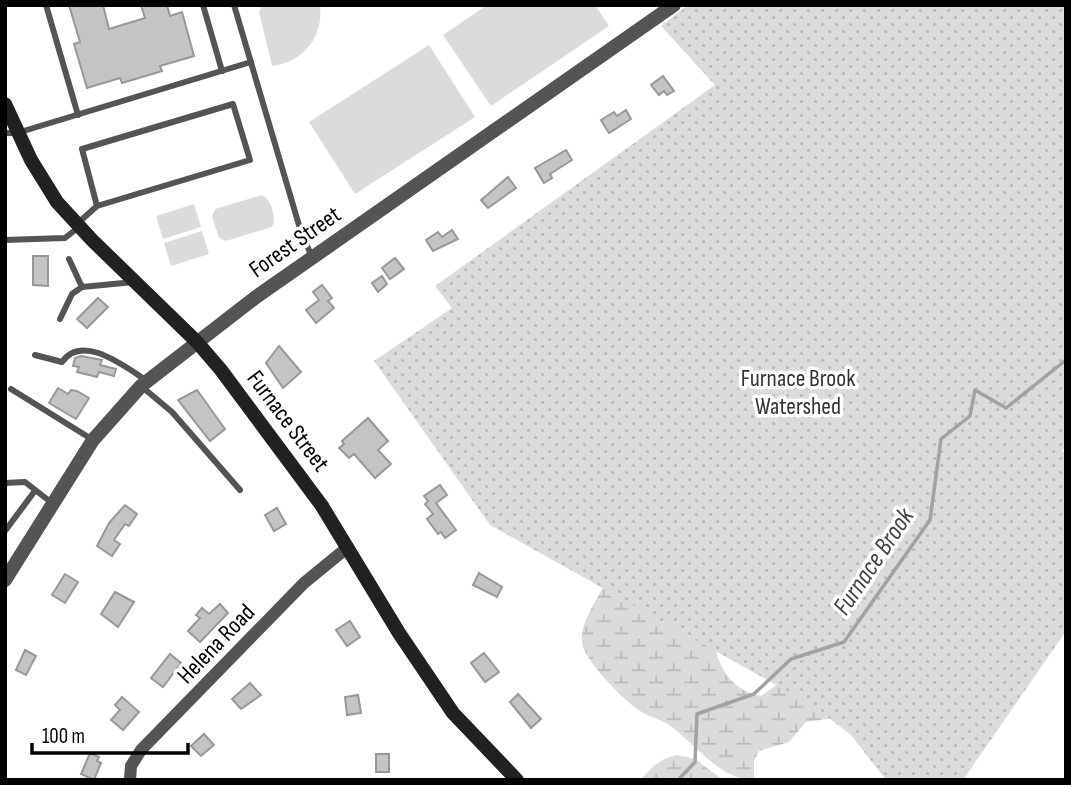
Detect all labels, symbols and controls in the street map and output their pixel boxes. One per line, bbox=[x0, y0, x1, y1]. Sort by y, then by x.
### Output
street label: Forest Street bbox=[244, 200, 346, 284]
park label: Furnace Brook Watershed bbox=[741, 364, 855, 421]
street label: Furnace Street bbox=[241, 365, 335, 477]
water label: Furnace Brook bbox=[827, 502, 922, 621]
street label: Helena Road bbox=[171, 598, 261, 690]
scale bar bbox=[32, 712, 187, 756]
text: 100 m bbox=[42, 724, 85, 749]

